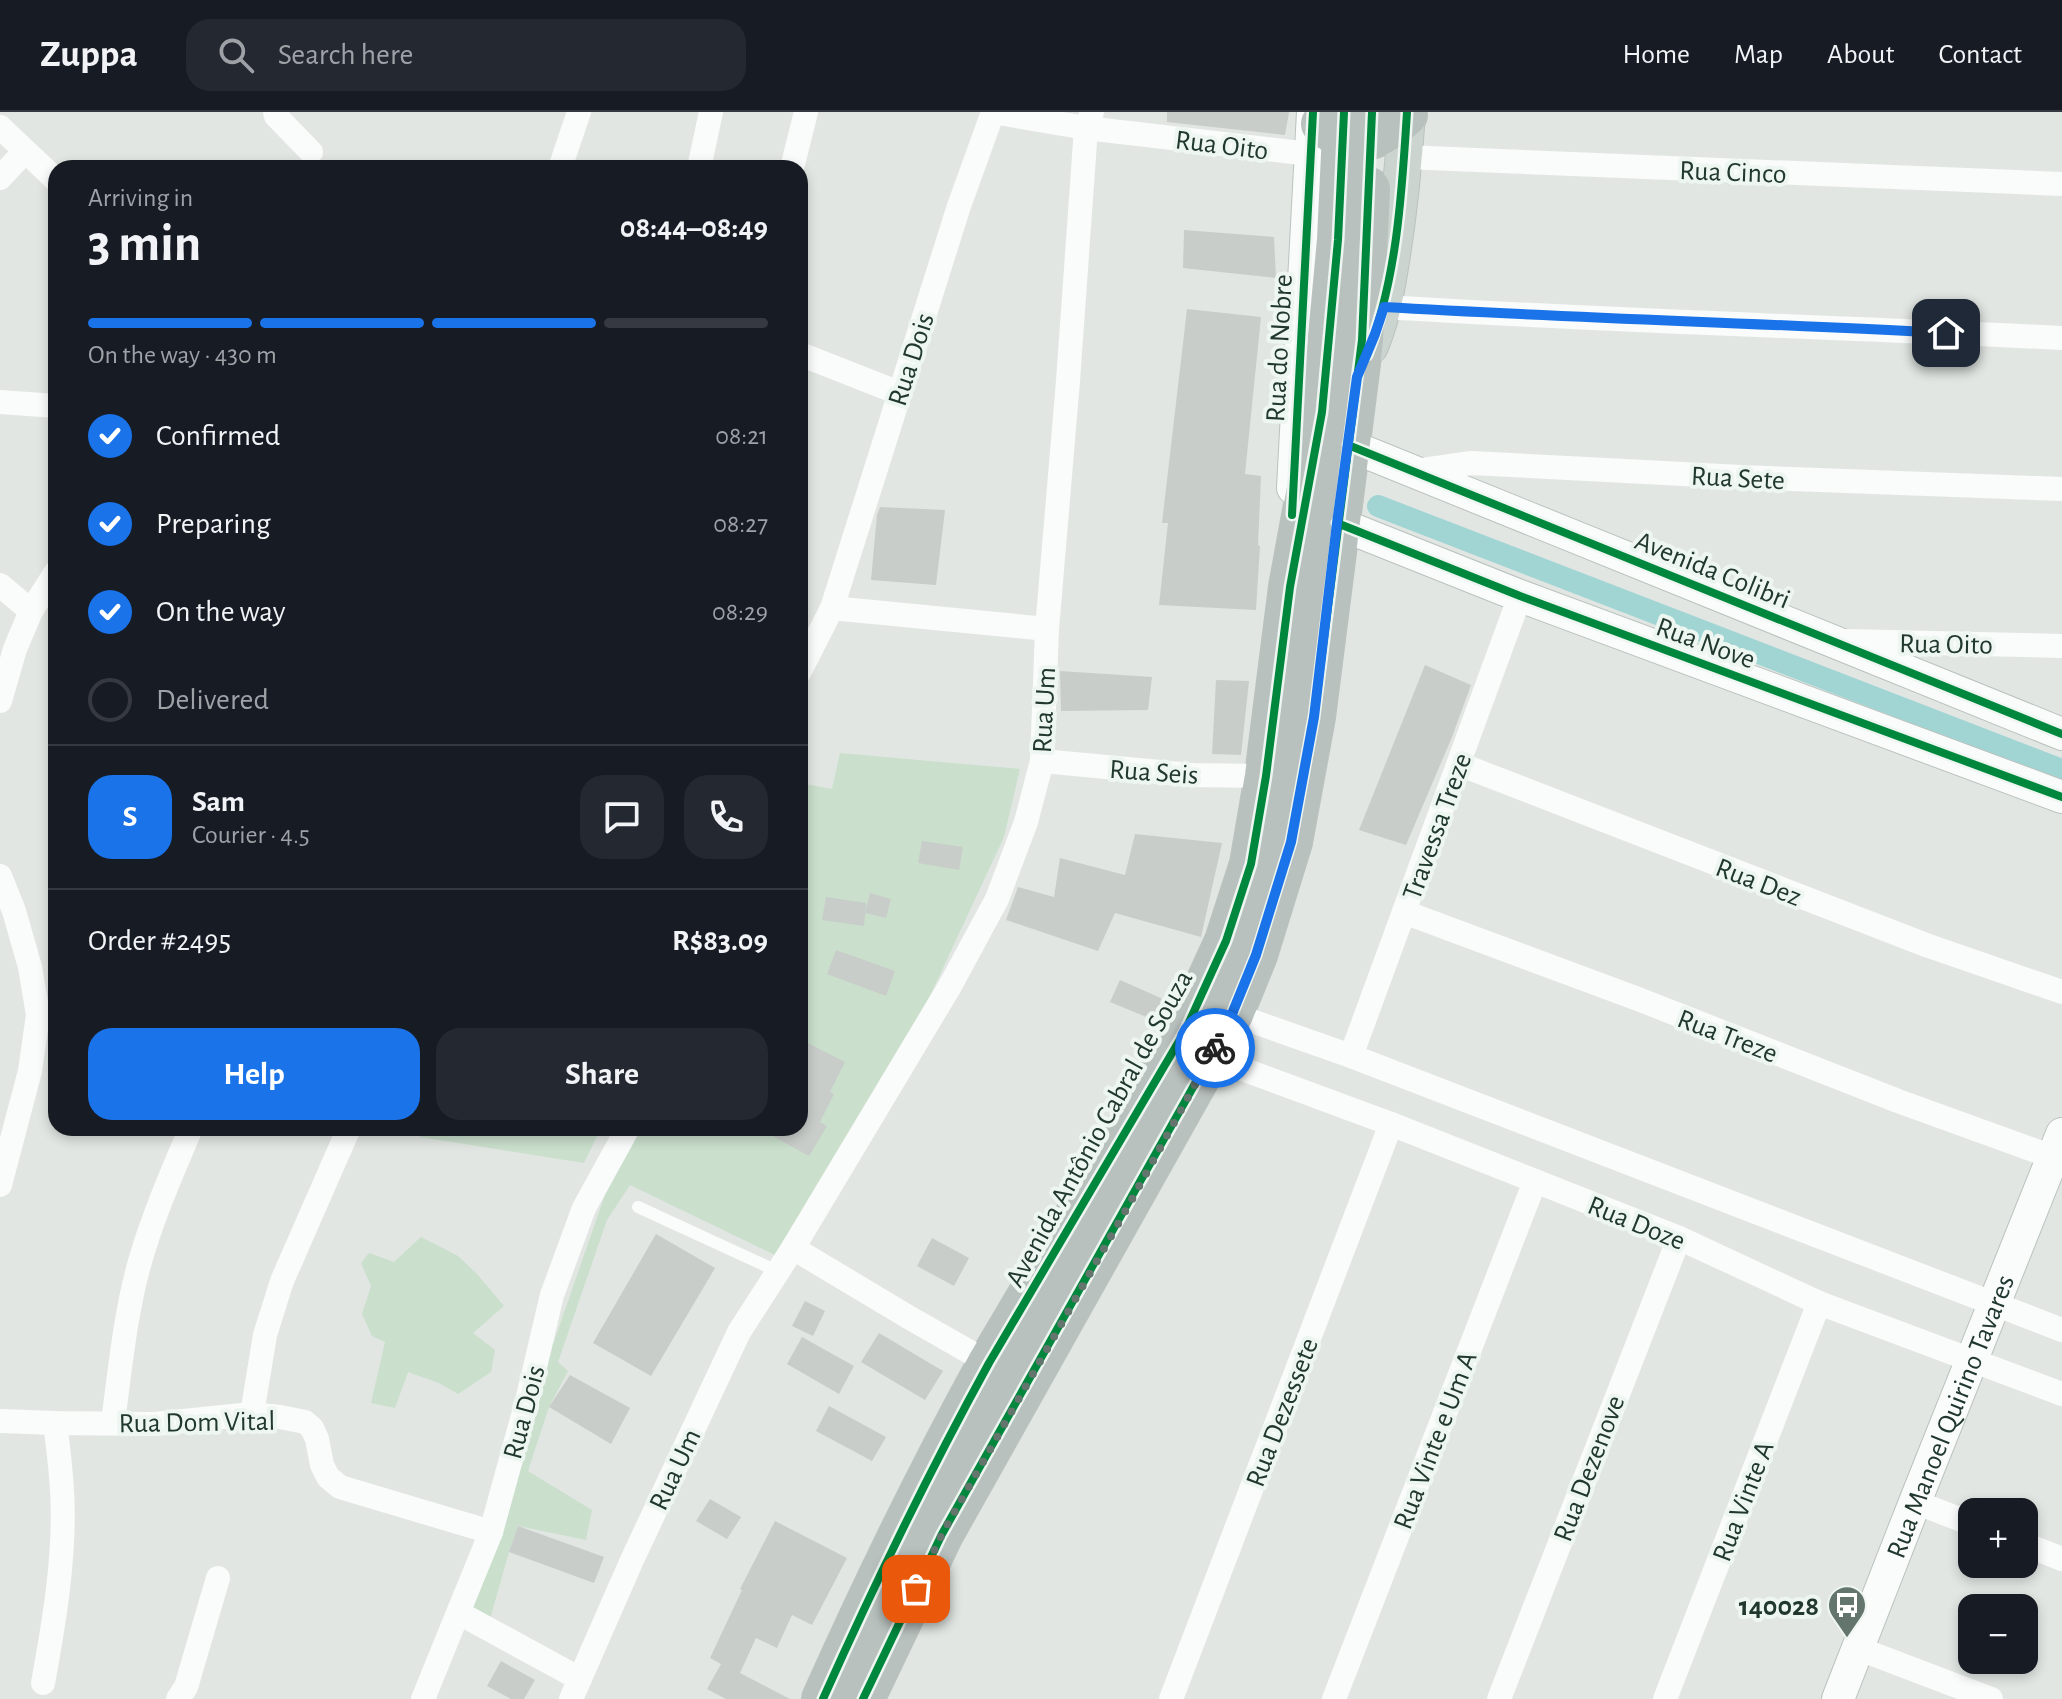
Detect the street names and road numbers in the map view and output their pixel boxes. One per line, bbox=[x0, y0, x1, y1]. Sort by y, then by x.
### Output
street label: Rua Oito bbox=[1174, 126, 1270, 166]
street label: Rua Cinco bbox=[1679, 157, 1787, 189]
street label: Rua do Nobre bbox=[1262, 273, 1298, 423]
street label: Rua Dois bbox=[884, 310, 940, 409]
street label: Rua Sete bbox=[1690, 463, 1785, 495]
street label: Avenida Colibri bbox=[1631, 527, 1794, 615]
street label: Rua Nove bbox=[1652, 613, 1759, 675]
street label: Rua Oito bbox=[1899, 630, 1993, 660]
street label: Rua Um bbox=[1029, 666, 1061, 754]
street label: Travessa Treze bbox=[1398, 750, 1477, 904]
street label: Rua Seis bbox=[1108, 756, 1199, 790]
street label: Rua Dez bbox=[1712, 854, 1805, 912]
street label: Avenida Antônio Cabral de Souza bbox=[1001, 966, 1199, 1292]
street label: Rua Treze bbox=[1673, 1005, 1781, 1069]
street label: Rua Doze bbox=[1584, 1192, 1689, 1256]
street label: Rua Manoel Quirino Tavares bbox=[1882, 1271, 2020, 1563]
street label: Rua Dezessete bbox=[1242, 1334, 1324, 1491]
street label: Rua Vinte e Um A bbox=[1389, 1348, 1483, 1533]
street label: Rua Dois bbox=[499, 1363, 551, 1462]
street label: Rua Dezenove bbox=[1549, 1392, 1631, 1546]
street label: Rua Dom Vital bbox=[118, 1408, 276, 1438]
street label: Rua Um bbox=[645, 1425, 707, 1515]
street label: Rua Vinte A bbox=[1708, 1438, 1780, 1566]

